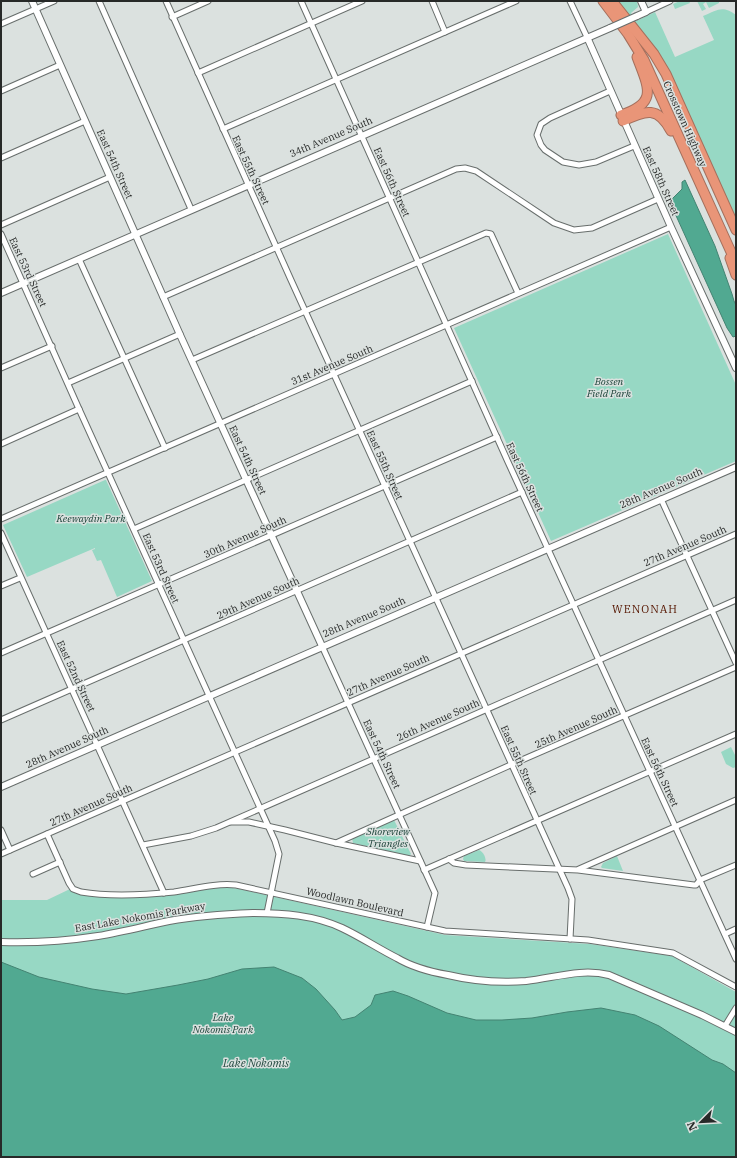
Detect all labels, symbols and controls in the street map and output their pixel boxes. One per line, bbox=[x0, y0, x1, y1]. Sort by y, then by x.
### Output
street label: Crosstown Highway bbox=[660, 79, 710, 170]
street label: 34th Avenue South bbox=[287, 114, 375, 160]
street label: East 54th Street bbox=[94, 127, 136, 201]
street label: East 55th Street bbox=[229, 133, 273, 207]
street label: East 58th Street bbox=[640, 144, 682, 218]
street label: East 56th Street bbox=[371, 145, 413, 219]
street label: East 53rd Street bbox=[6, 235, 50, 309]
street label: 31st Avenue South bbox=[289, 342, 375, 388]
park label: Bossen Field Park bbox=[586, 375, 632, 400]
street label: East 54th Street bbox=[226, 423, 270, 497]
street label: East 55th Street bbox=[364, 428, 406, 502]
street label: East 56th Street bbox=[503, 440, 547, 514]
street label: 28th Avenue South bbox=[617, 465, 705, 511]
park label: Keewaydin Park bbox=[56, 512, 126, 525]
street label: 30th Avenue South bbox=[202, 513, 288, 561]
street label: 27th Avenue South bbox=[641, 523, 729, 569]
street label: East 53rd Street bbox=[140, 531, 182, 606]
street label: 29th Avenue South bbox=[215, 574, 301, 622]
street label: 28th Avenue South bbox=[320, 594, 408, 640]
district label: WENONAH bbox=[612, 602, 678, 616]
street label: East 52nd Street bbox=[54, 638, 98, 714]
street label: 27th Avenue South bbox=[345, 651, 431, 699]
street label: 26th Avenue South bbox=[395, 696, 481, 744]
street label: 25th Avenue South bbox=[533, 703, 619, 751]
street label: East 54th Street bbox=[360, 717, 404, 791]
street label: 28th Avenue South bbox=[24, 723, 110, 771]
street label: East 55th Street bbox=[498, 723, 540, 797]
street label: East 56th Street bbox=[638, 735, 682, 809]
street label: 27th Avenue South bbox=[48, 781, 134, 829]
park label: Shoreview Triangles bbox=[365, 825, 411, 850]
street label: Woodlawn Boulevard bbox=[305, 884, 405, 920]
street label: East Lake Nokomis Parkway bbox=[74, 899, 207, 935]
park label: Lake Nokomis Park bbox=[192, 1011, 254, 1036]
water label: Lake Nokomis bbox=[222, 1056, 290, 1070]
north arrow bbox=[681, 1102, 721, 1142]
text: N bbox=[684, 1119, 700, 1133]

